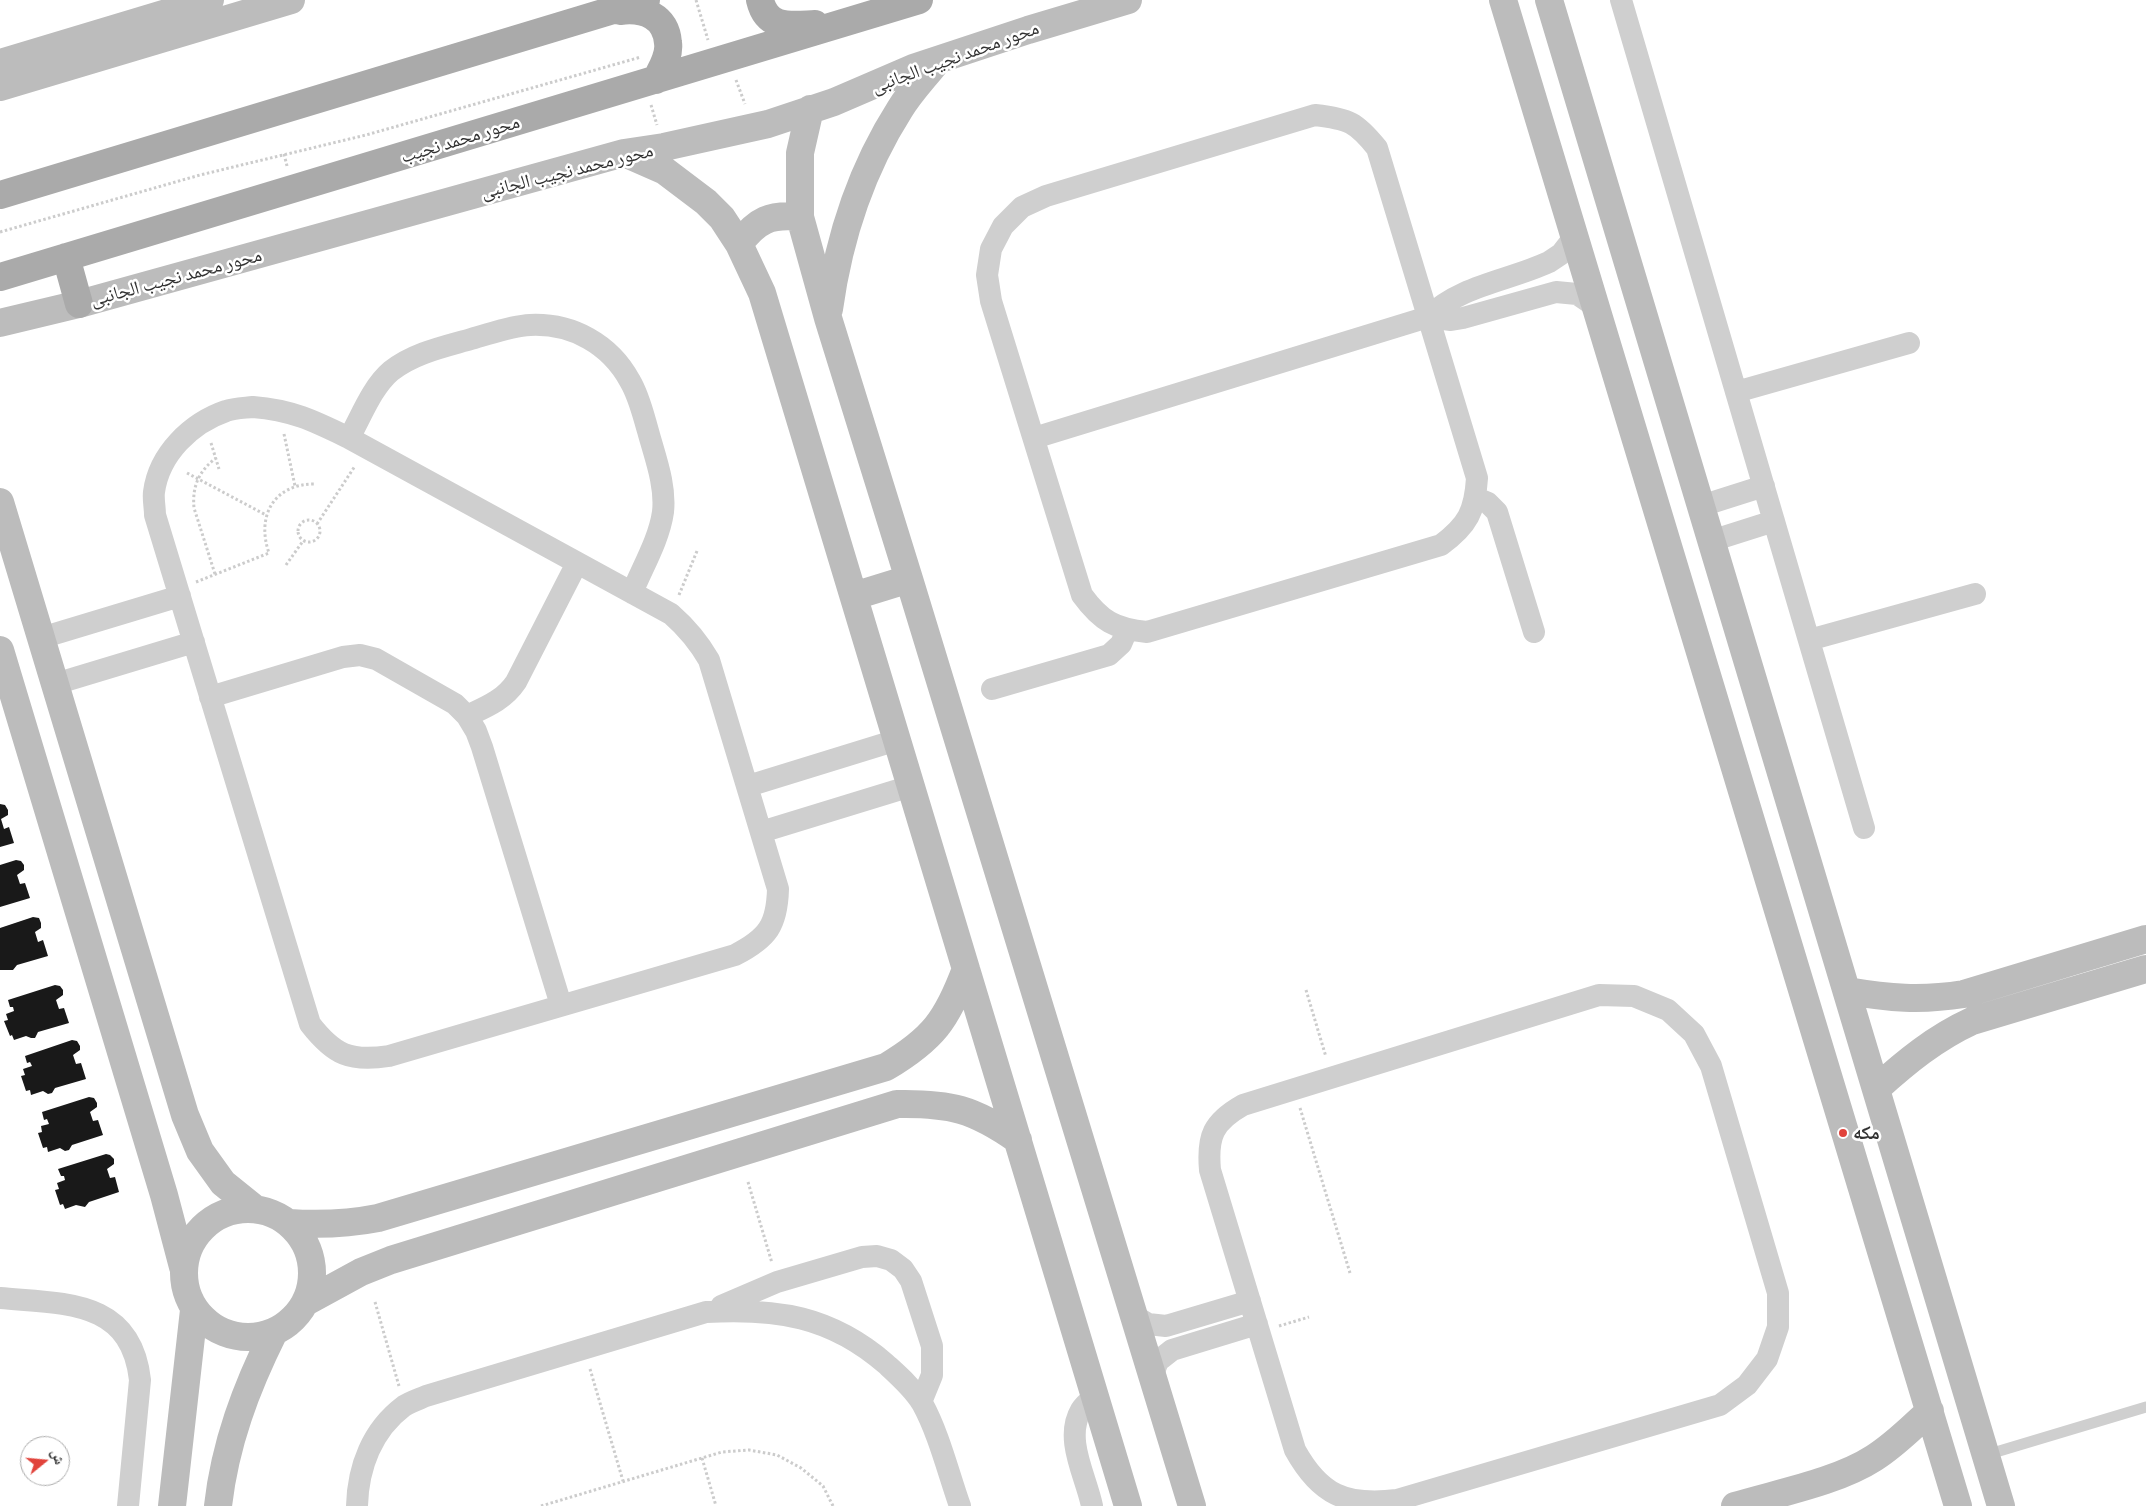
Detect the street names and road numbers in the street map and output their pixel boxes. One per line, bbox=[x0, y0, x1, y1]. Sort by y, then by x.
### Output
street label: محور محمد نجيب الجانبى bbox=[868, 16, 1042, 98]
street label: محور محمد نجيب bbox=[398, 110, 522, 168]
street label: محور محمد نجيب الجانبى bbox=[479, 139, 655, 203]
street label: محور محمد نجيب الجانبى bbox=[88, 243, 264, 311]

